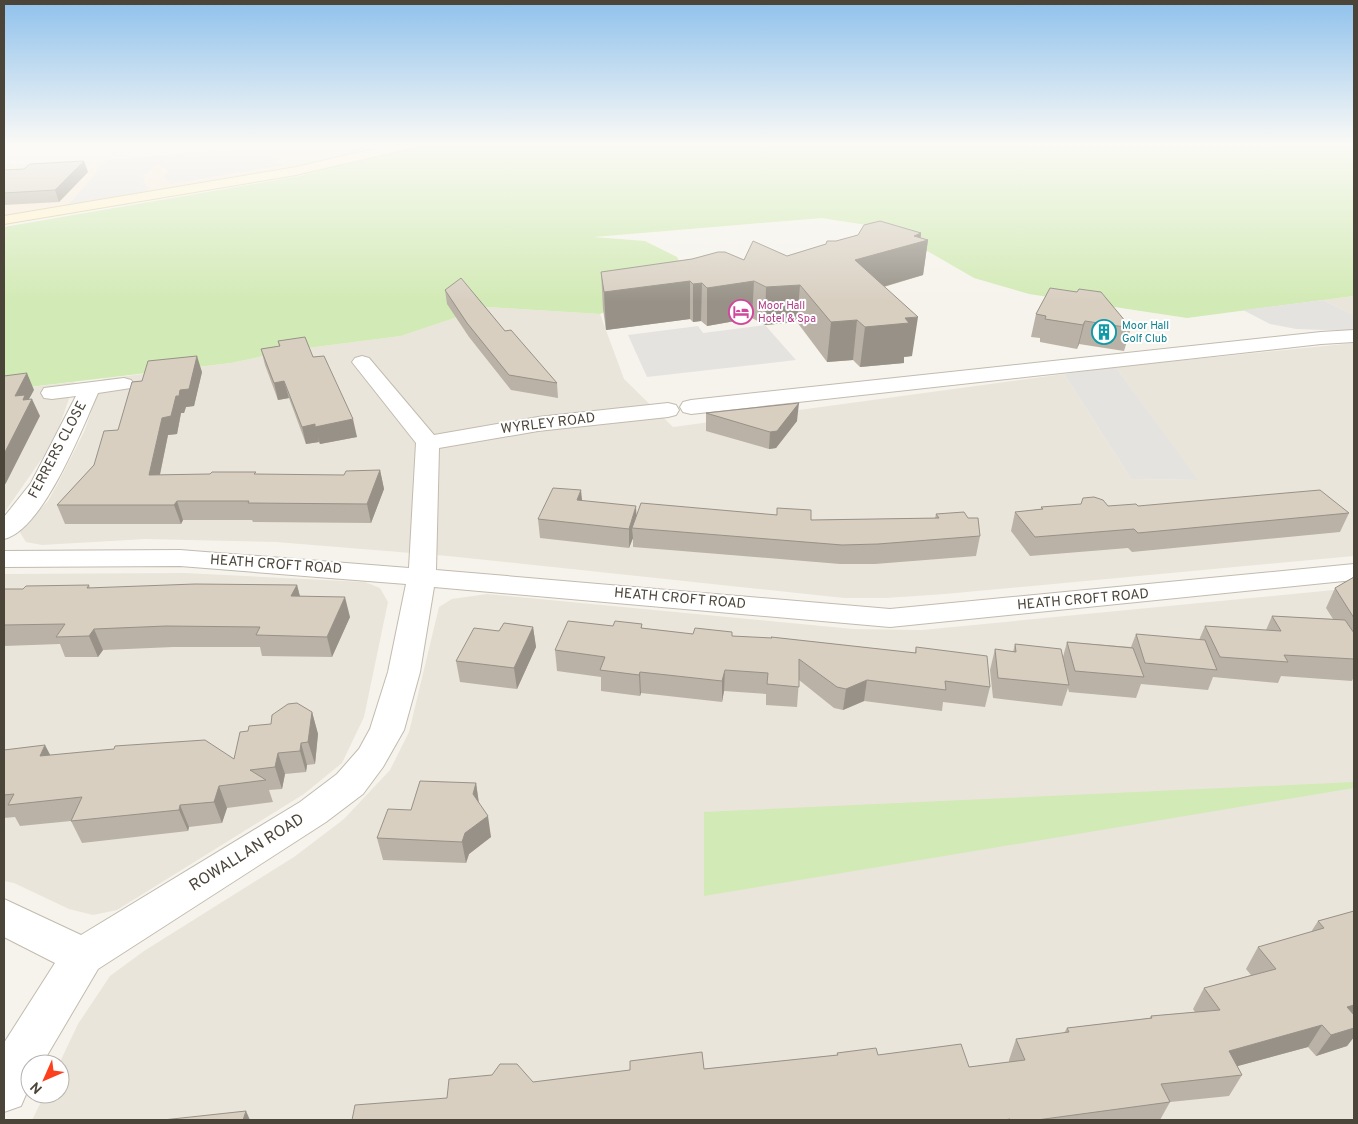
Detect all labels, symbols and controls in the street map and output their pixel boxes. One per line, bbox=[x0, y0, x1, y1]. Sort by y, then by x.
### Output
hotel icon: Moor Hall Hotel & Spa bbox=[728, 299, 754, 325]
place label: Moor Hall Hotel & Spa bbox=[758, 299, 816, 326]
building icon: Moor Hall Golf Club bbox=[1091, 319, 1117, 345]
place label: Moor Hall Golf Club bbox=[1122, 319, 1169, 346]
street label: FERRERS CLOSE bbox=[25, 399, 91, 501]
street label: WYRLEY ROAD bbox=[500, 410, 596, 438]
street label: HEATH CROFT ROAD bbox=[209, 552, 343, 578]
street label: HEATH CROFT ROAD bbox=[613, 585, 747, 613]
street label: HEATH CROFT ROAD bbox=[1016, 586, 1150, 614]
street label: ROWALLAN ROAD bbox=[186, 810, 308, 896]
north arrow bbox=[20, 1054, 70, 1104]
text: N bbox=[27, 1078, 46, 1097]

